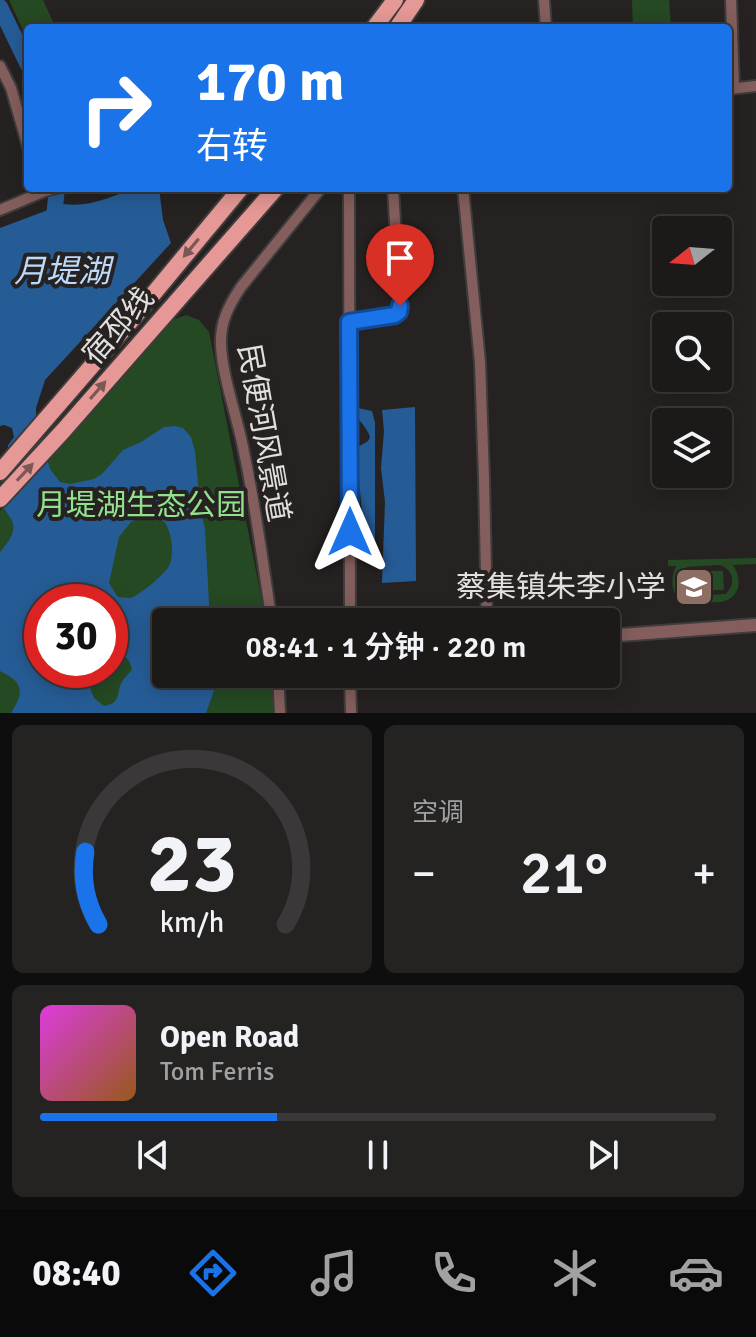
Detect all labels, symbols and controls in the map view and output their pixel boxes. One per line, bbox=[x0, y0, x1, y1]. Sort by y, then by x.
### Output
text: 170 m bbox=[196, 47, 344, 116]
icon: right bbox=[64, 56, 168, 160]
text: 右转 bbox=[196, 124, 268, 169]
north arrow bbox=[652, 216, 732, 296]
map controls bbox=[652, 216, 732, 488]
pin bbox=[366, 224, 434, 306]
icon: arrive bbox=[378, 236, 422, 280]
one-way arrow bbox=[184, 238, 200, 258]
water label: 月堤湖 bbox=[14, 252, 115, 291]
street label: 宿邳线 bbox=[75, 280, 162, 372]
button: search bbox=[652, 312, 732, 392]
street label: 民便河风景道 bbox=[230, 341, 297, 525]
one-way arrow bbox=[89, 381, 106, 401]
button: layers bbox=[652, 408, 732, 488]
one-way arrow bbox=[16, 462, 33, 482]
park label: 月堤湖生态公园 bbox=[36, 487, 246, 524]
position arrow bbox=[308, 490, 392, 574]
school or university icon: 蔡集镇朱李小学 bbox=[673, 566, 715, 608]
place label: 蔡集镇朱李小学 bbox=[456, 569, 666, 606]
speed limit sign: 30 bbox=[24, 584, 128, 688]
text: 08:41 · 1 分钟 · 220 m bbox=[246, 629, 526, 666]
text: 空调 bbox=[412, 797, 464, 829]
text: 23 bbox=[147, 813, 237, 915]
text: 21° bbox=[520, 837, 608, 911]
text: − bbox=[412, 847, 436, 901]
text: + bbox=[692, 847, 716, 901]
text: km/h bbox=[160, 905, 224, 940]
text: Open Road bbox=[160, 1019, 299, 1056]
text: Tom Ferris bbox=[160, 1056, 274, 1088]
icon: previous bbox=[131, 1133, 175, 1177]
icon: pause bbox=[356, 1133, 400, 1177]
icon: next bbox=[581, 1133, 625, 1177]
icon: directions bbox=[185, 1245, 241, 1301]
icon: music bbox=[306, 1245, 362, 1301]
icon: phone bbox=[426, 1245, 482, 1301]
icon: climate bbox=[547, 1245, 603, 1301]
icon: car bbox=[668, 1245, 724, 1301]
text: 08:40 bbox=[32, 1251, 121, 1296]

